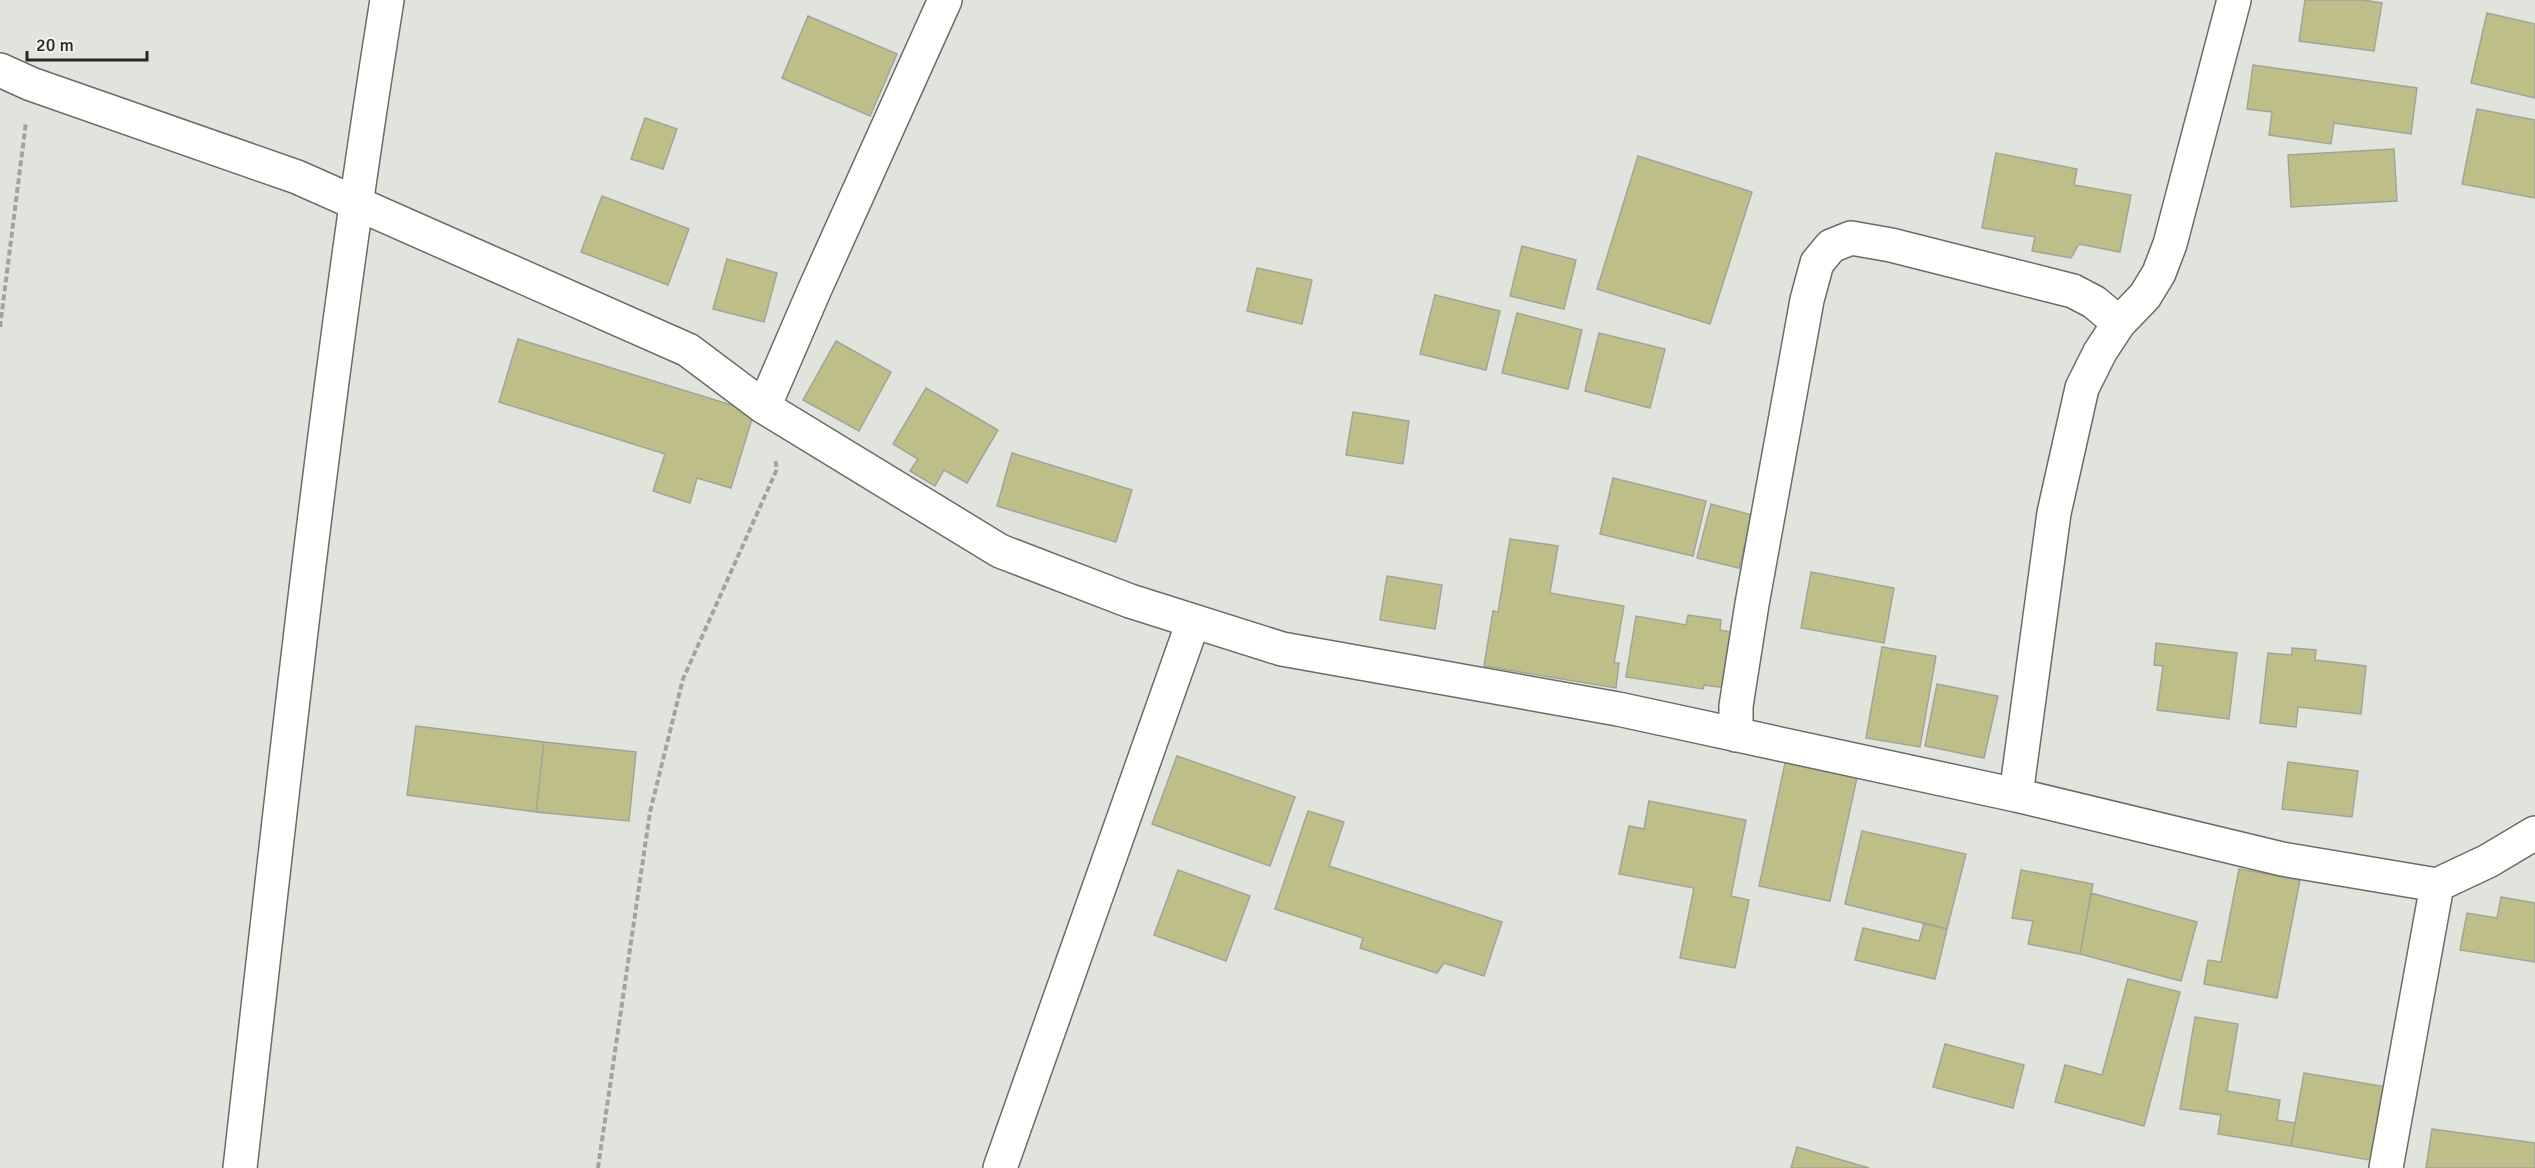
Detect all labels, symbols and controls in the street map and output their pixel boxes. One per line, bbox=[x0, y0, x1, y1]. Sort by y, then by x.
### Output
scale bar bbox=[27, 24, 147, 62]
text: 20 m bbox=[36, 34, 74, 56]

